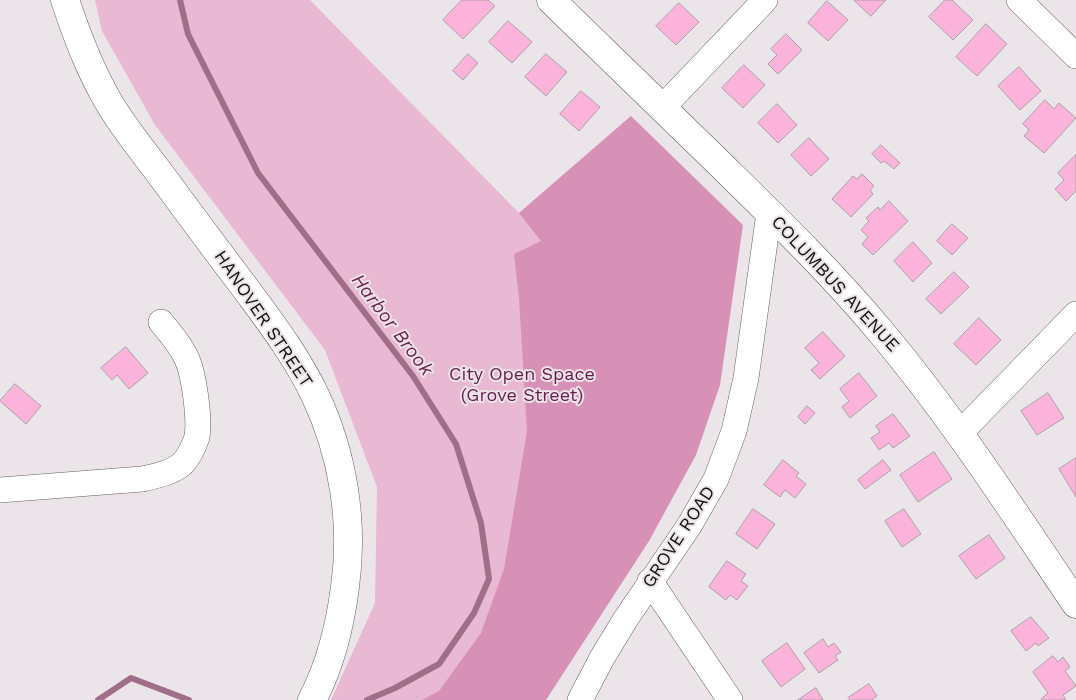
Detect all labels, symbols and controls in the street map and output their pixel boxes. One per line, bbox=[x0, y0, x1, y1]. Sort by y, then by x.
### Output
street label: COLUMBUS AVENUE bbox=[766, 212, 904, 356]
street label: HANOVER STREET bbox=[209, 246, 317, 392]
water label: Harbor Brook bbox=[346, 270, 438, 380]
park label: City Open Space (Grove Street) bbox=[449, 364, 595, 406]
street label: GROVE ROAD bbox=[638, 482, 720, 592]

